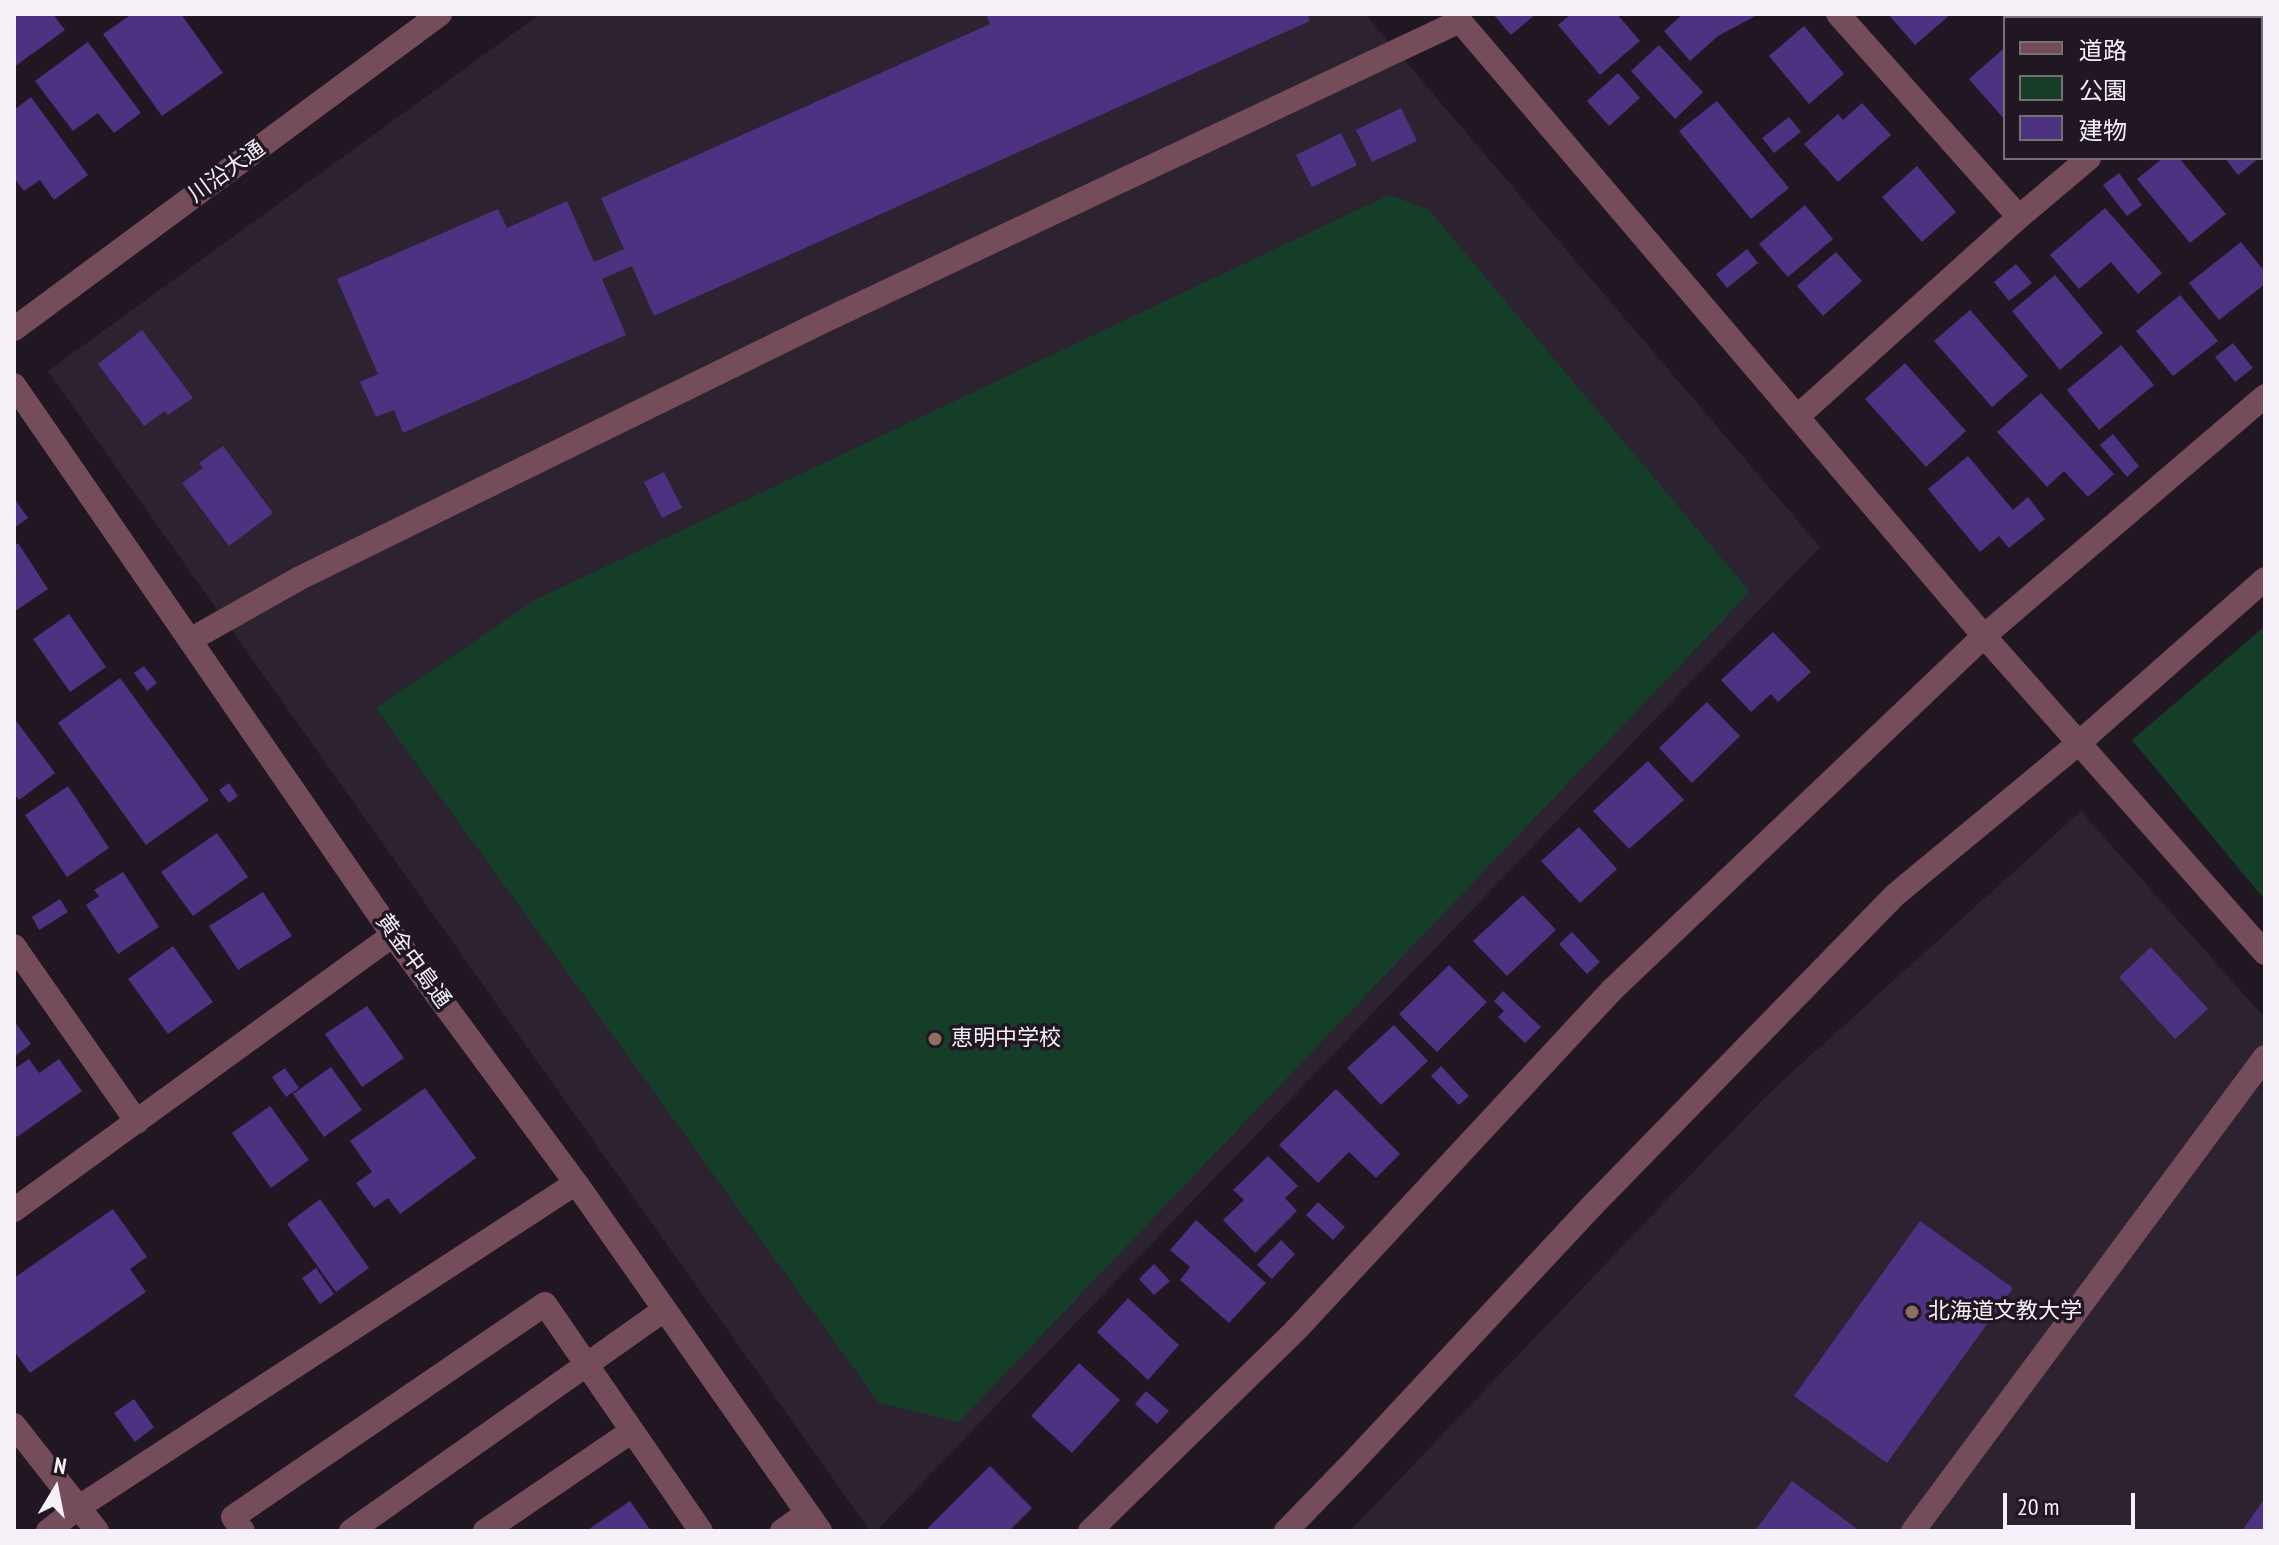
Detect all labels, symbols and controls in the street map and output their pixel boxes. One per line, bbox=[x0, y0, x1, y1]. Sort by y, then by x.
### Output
legend bbox=[2003, 16, 2263, 160]
text: 道路 bbox=[2079, 35, 2127, 66]
text: 公園 bbox=[2079, 75, 2127, 106]
text: 建物 bbox=[2079, 115, 2127, 146]
street label: 川沿大通 bbox=[184, 135, 270, 209]
street label: 黄金中島通 bbox=[370, 909, 456, 1013]
place label: 恵明中学校 bbox=[951, 1026, 1061, 1052]
marker: 恵明中学校 bbox=[926, 1030, 944, 1048]
place label: 北海道文教大学 bbox=[1928, 1299, 2082, 1325]
marker: 北海道文教大学 bbox=[1903, 1303, 1921, 1321]
north arrow bbox=[16, 1449, 96, 1529]
text: N bbox=[52, 1451, 68, 1480]
scale bar bbox=[2007, 1477, 2139, 1527]
text: 20 m bbox=[2017, 1491, 2059, 1522]

